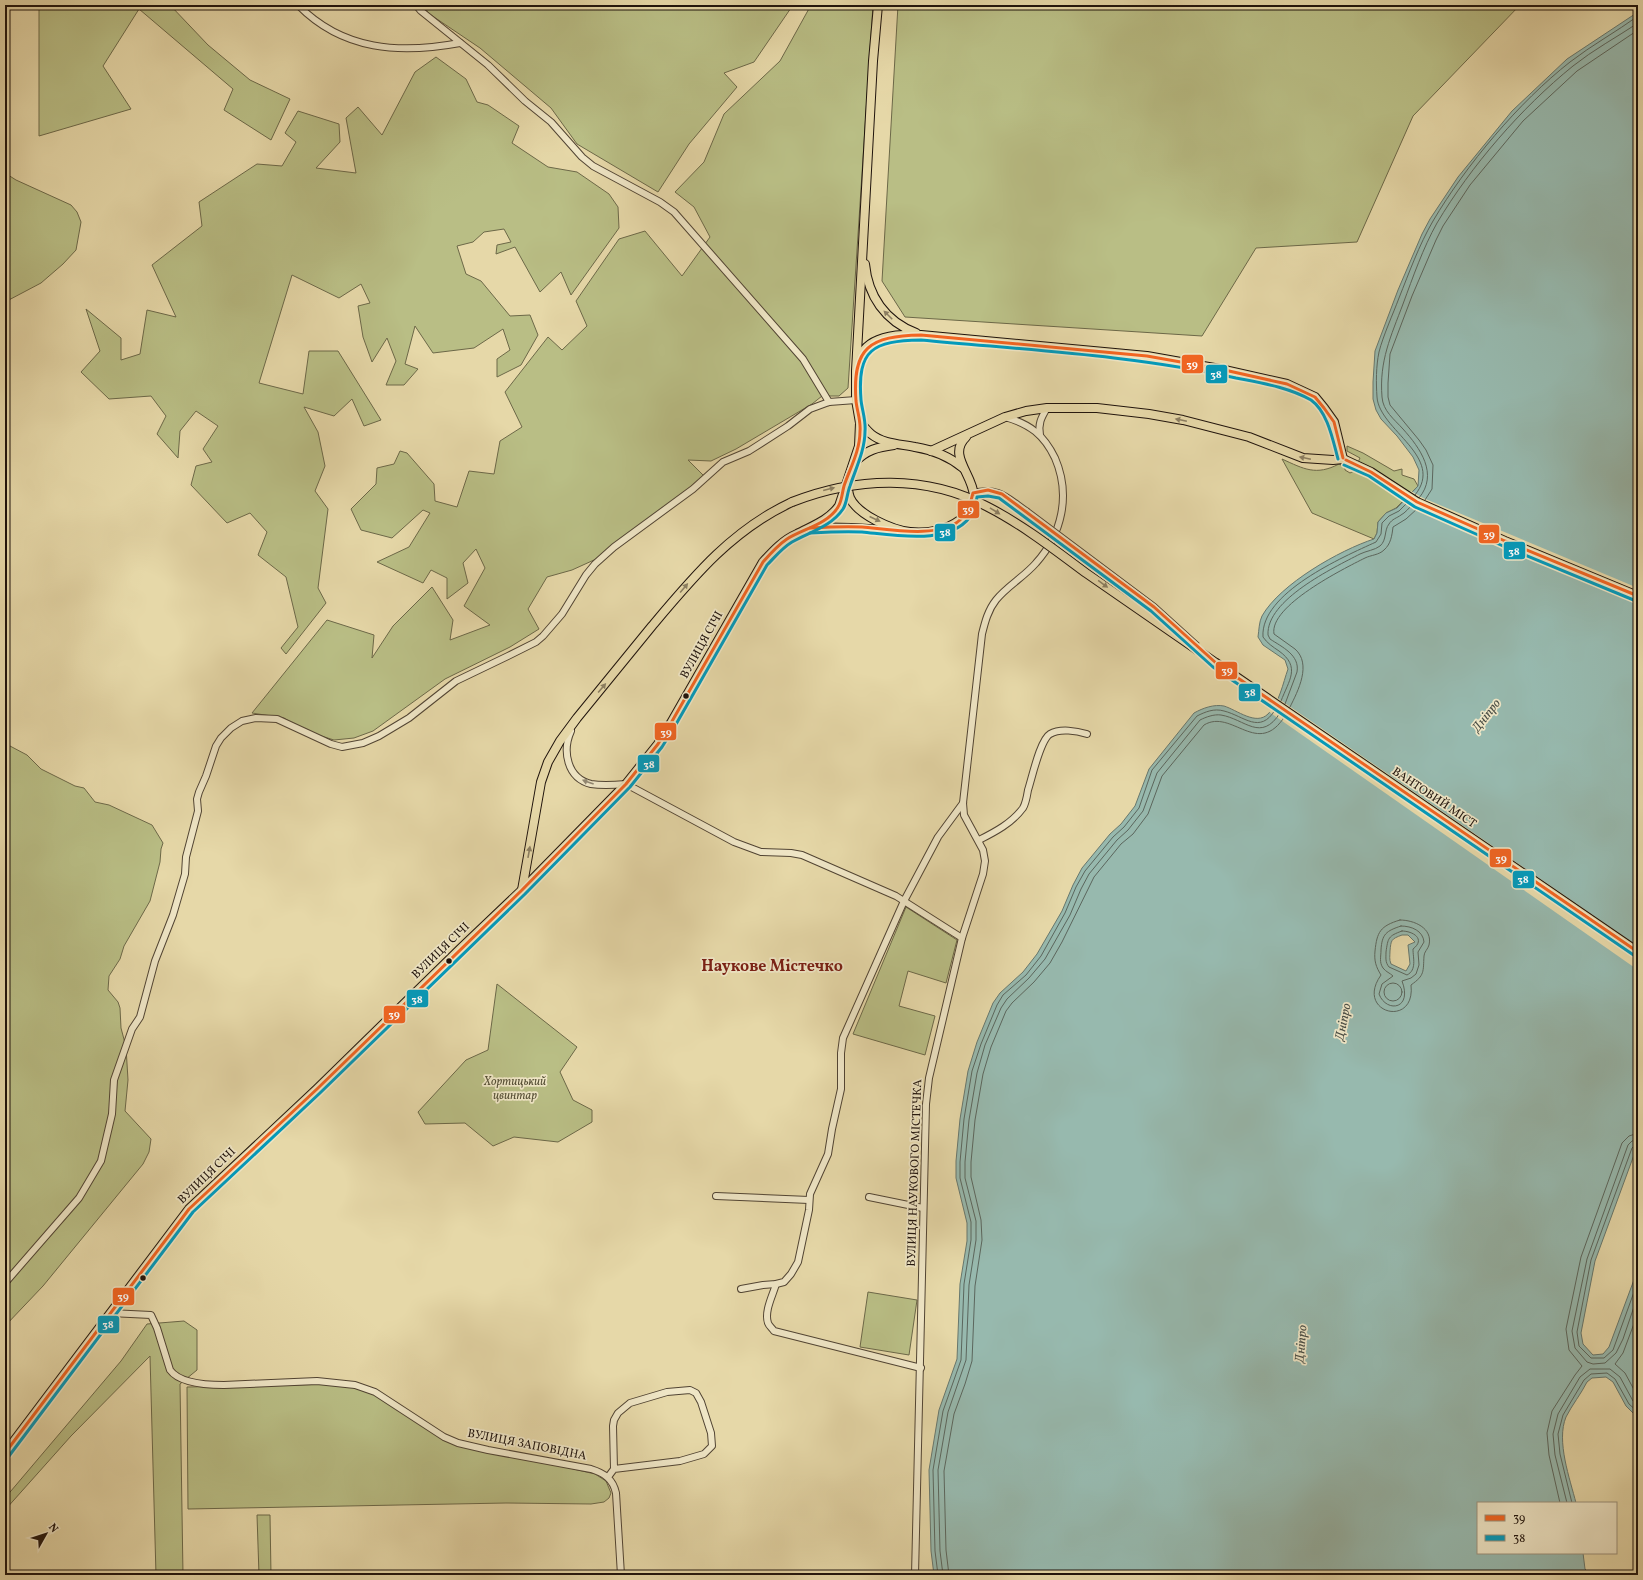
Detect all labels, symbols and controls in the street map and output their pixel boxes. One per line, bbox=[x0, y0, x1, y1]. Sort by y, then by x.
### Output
one-way arrow bbox=[883, 311, 892, 320]
line badge: 39 bbox=[1181, 354, 1204, 374]
text: 39 bbox=[1186, 358, 1198, 373]
line badge: 38 bbox=[1205, 364, 1228, 384]
text: 38 bbox=[1210, 368, 1222, 383]
one-way arrow bbox=[1174, 416, 1187, 422]
one-way arrow bbox=[1298, 454, 1311, 460]
one-way arrow bbox=[823, 486, 835, 492]
line badge: 39 bbox=[957, 500, 980, 519]
text: 39 bbox=[962, 503, 974, 518]
one-way arrow bbox=[990, 507, 1000, 515]
one-way arrow bbox=[869, 516, 880, 522]
line badge: 38 bbox=[934, 523, 956, 542]
line badge: 39 bbox=[1478, 524, 1500, 544]
text: 38 bbox=[939, 526, 951, 541]
text: 39 bbox=[1483, 528, 1495, 543]
line badge: 38 bbox=[1503, 541, 1526, 560]
text: 38 bbox=[1508, 545, 1520, 560]
one-way arrow bbox=[1097, 580, 1108, 588]
one-way arrow bbox=[680, 582, 689, 593]
street label: ВУЛИЦЯ СІЧІ bbox=[677, 608, 727, 682]
line badge: 39 bbox=[1215, 661, 1238, 680]
text: 39 bbox=[1221, 664, 1233, 679]
one-way arrow bbox=[597, 682, 606, 693]
line badge: 38 bbox=[1238, 683, 1261, 702]
text: 38 bbox=[1244, 686, 1256, 701]
unlabelled marker bbox=[681, 691, 691, 701]
water label: Дніпро bbox=[1468, 696, 1506, 737]
line badge: 39 bbox=[654, 722, 677, 741]
text: 39 bbox=[660, 726, 672, 741]
line badge: 38 bbox=[637, 754, 660, 773]
text: 38 bbox=[643, 758, 655, 773]
street label: ВАНТОВИЙ МІСТ bbox=[1389, 763, 1480, 832]
one-way arrow bbox=[581, 778, 593, 784]
one-way arrow bbox=[526, 846, 532, 858]
line badge: 39 bbox=[1489, 848, 1512, 868]
text: 39 bbox=[1495, 852, 1507, 867]
line badge: 38 bbox=[1512, 870, 1535, 889]
text: 38 bbox=[1517, 873, 1529, 888]
street label: ВУЛИЦЯ СІЧІ bbox=[409, 919, 473, 983]
unlabelled marker bbox=[444, 956, 454, 966]
district label: Наукове Містечко bbox=[701, 956, 843, 978]
line badge: 38 bbox=[406, 989, 429, 1008]
text: 38 bbox=[411, 993, 423, 1008]
water label: Дніпро bbox=[1331, 1002, 1357, 1043]
line badge: 39 bbox=[383, 1005, 406, 1024]
text: 39 bbox=[388, 1008, 400, 1023]
park label: Хортицький цвинтар bbox=[483, 1074, 546, 1104]
street label: ВУЛИЦЯ НАУКОВОГО МІСТЕЧКА bbox=[904, 1078, 926, 1267]
street label: ВУЛИЦЯ СІЧІ bbox=[175, 1144, 239, 1208]
unlabelled marker bbox=[138, 1273, 148, 1283]
line badge: 39 bbox=[112, 1287, 135, 1306]
text: 39 bbox=[117, 1290, 129, 1305]
line badge: 38 bbox=[97, 1315, 120, 1334]
text: 38 bbox=[102, 1318, 114, 1333]
water label: Дніпро bbox=[1291, 1324, 1313, 1365]
street label: ВУЛИЦЯ ЗАПОВІДНА bbox=[466, 1426, 589, 1465]
legend bbox=[1477, 1502, 1617, 1554]
text: 39 bbox=[1513, 1511, 1525, 1527]
north arrow bbox=[26, 1514, 66, 1554]
text: N bbox=[44, 1521, 61, 1536]
text: 38 bbox=[1513, 1531, 1525, 1547]

